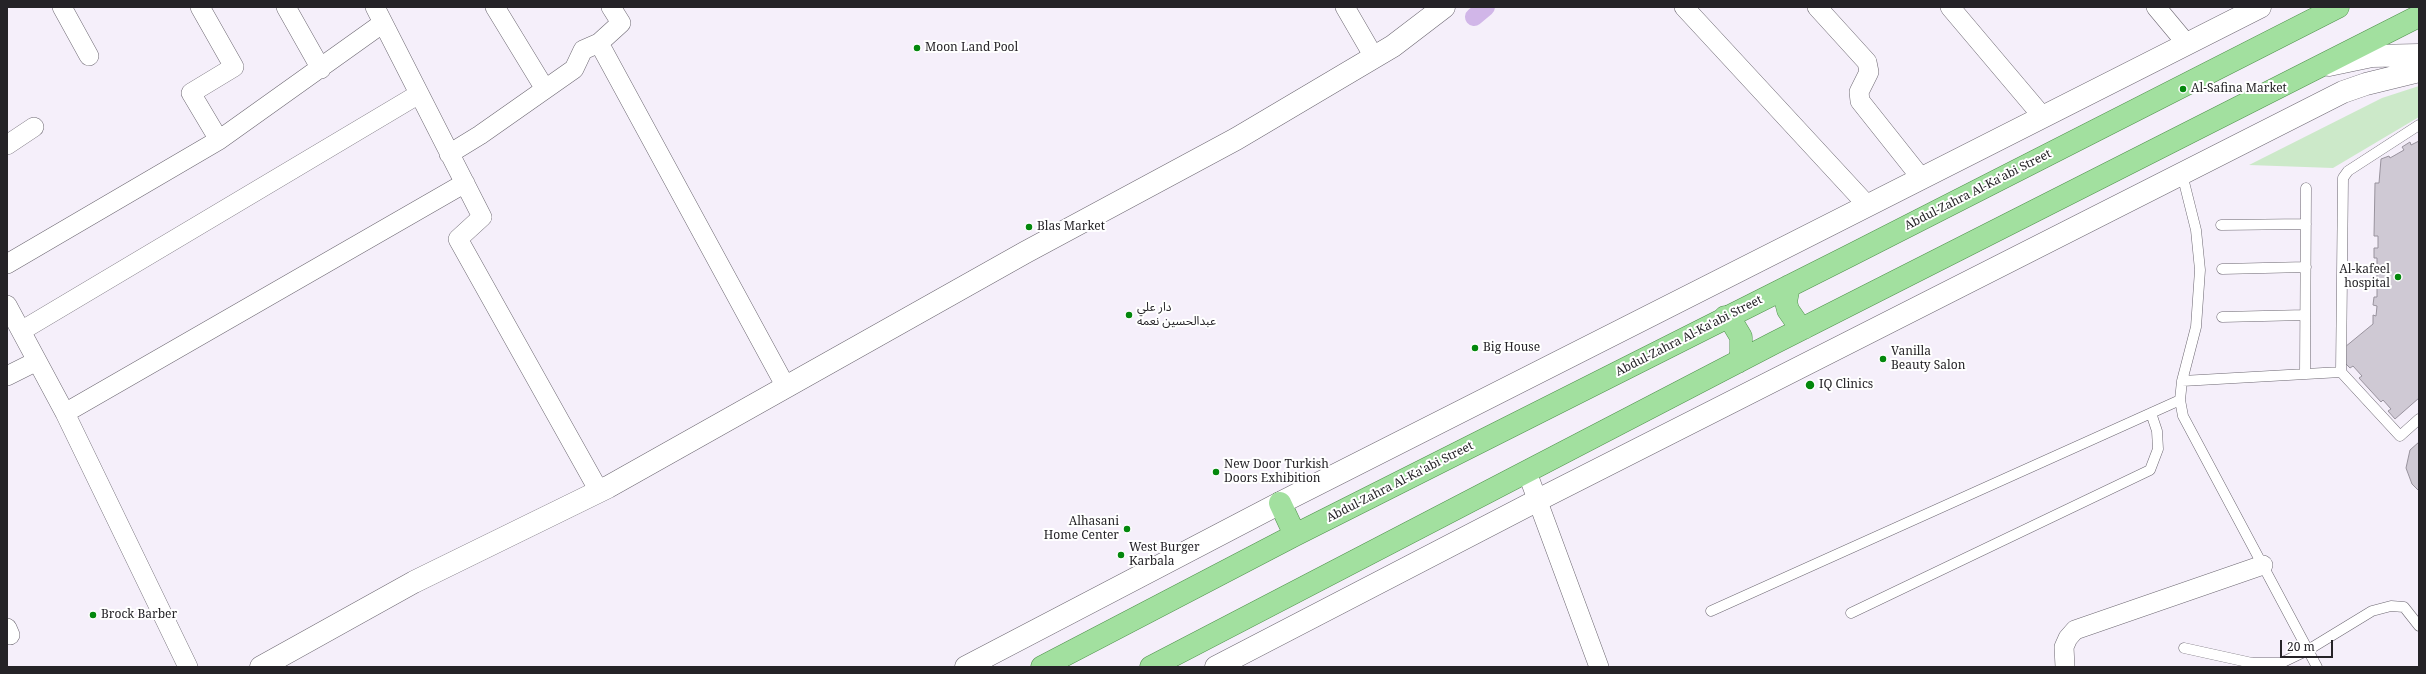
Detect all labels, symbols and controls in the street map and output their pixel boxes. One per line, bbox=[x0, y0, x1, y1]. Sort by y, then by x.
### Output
place label: Moon Land Pool bbox=[925, 41, 1018, 55]
marker: Moon Land Pool bbox=[912, 43, 922, 53]
place label: Al-Safina Market bbox=[2191, 82, 2287, 96]
marker: Al-Safina Market bbox=[2178, 84, 2188, 94]
street label: Abdul-Zahra Al-Ka'abi Street bbox=[1902, 147, 2054, 233]
place label: Blas Market bbox=[1037, 220, 1105, 234]
marker: Blas Market bbox=[1024, 222, 1034, 232]
place label: Al-kafeel hospital bbox=[2339, 263, 2390, 291]
marker: Al-kafeel hospital bbox=[2393, 272, 2403, 282]
street label: Abdul-Zahra Al-Ka'abi Street bbox=[1613, 293, 1765, 379]
place label: دار علي عبدالحسين نعمه bbox=[1137, 301, 1216, 329]
marker: دار علي عبدالحسين نعمه bbox=[1124, 310, 1134, 320]
place label: Big House bbox=[1483, 341, 1540, 355]
marker: Big House bbox=[1470, 343, 1480, 353]
place label: Vanilla Beauty Salon bbox=[1891, 345, 1965, 373]
marker: Vanilla Beauty Salon bbox=[1878, 354, 1888, 364]
place label: IQ Clinics bbox=[1819, 378, 1873, 392]
marker: IQ Clinics bbox=[1804, 379, 1816, 391]
street label: Abdul-Zahra Al-Ka'abi Street bbox=[1324, 439, 1476, 525]
place label: New Door Turkish Doors Exhibition bbox=[1224, 458, 1329, 486]
marker: New Door Turkish Doors Exhibition bbox=[1211, 467, 1221, 477]
place label: Alhasani Home Center bbox=[1044, 515, 1119, 543]
marker: Alhasani Home Center bbox=[1122, 524, 1132, 534]
place label: West Burger Karbala bbox=[1129, 541, 1200, 569]
marker: West Burger Karbala bbox=[1116, 550, 1126, 560]
place label: Brock Barber bbox=[101, 608, 177, 622]
marker: Brock Barber bbox=[88, 610, 98, 620]
scale bar bbox=[2282, 632, 2335, 658]
text: 20 m bbox=[2287, 638, 2315, 655]

